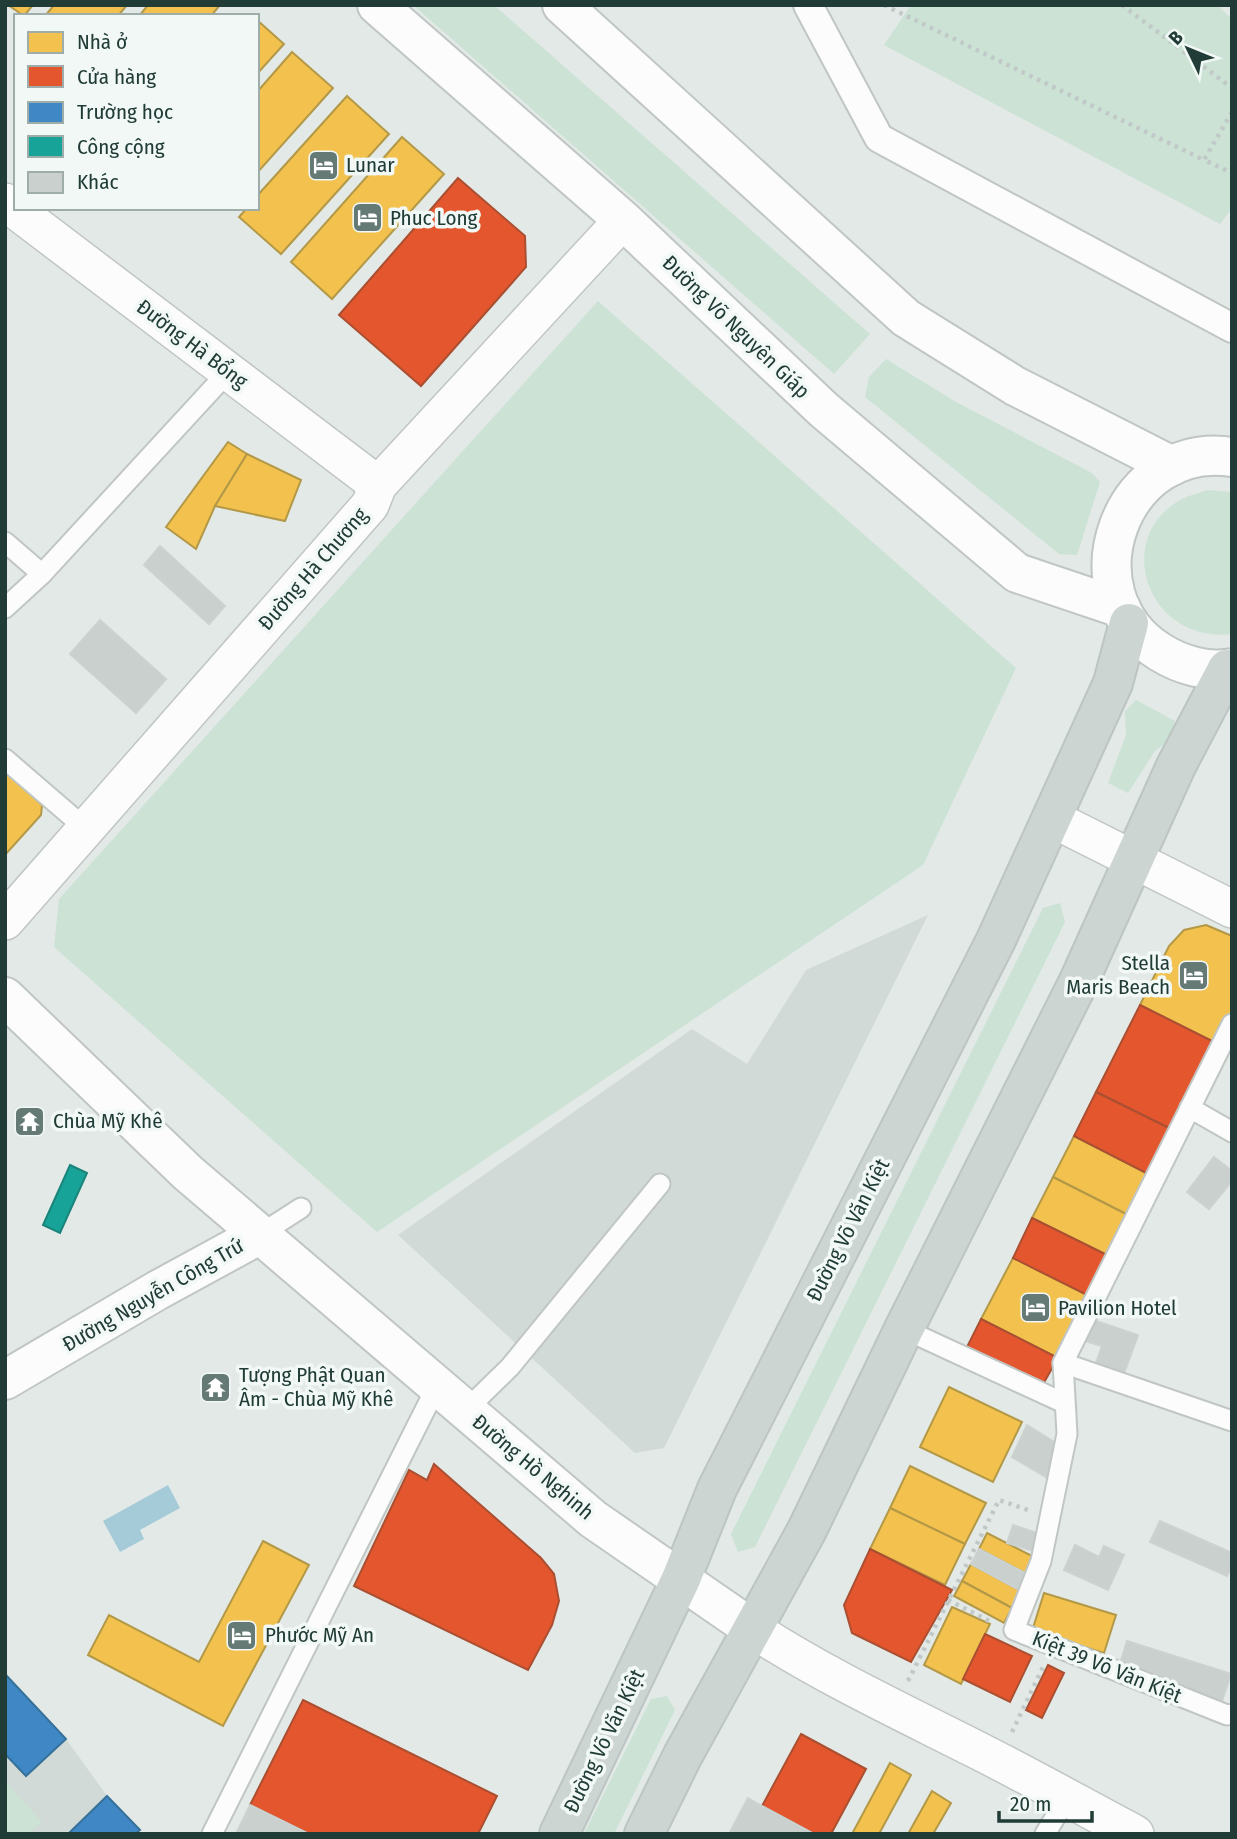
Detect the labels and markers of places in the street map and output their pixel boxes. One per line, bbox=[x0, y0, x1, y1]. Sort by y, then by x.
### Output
hotel icon: Lunar bbox=[306, 148, 340, 182]
place label: Lunar bbox=[346, 152, 395, 178]
hotel icon: Phuc Long bbox=[350, 201, 384, 235]
place label: Phuc Long bbox=[390, 205, 477, 231]
place label: Stella Maris Beach bbox=[1066, 950, 1170, 1000]
hotel icon: Stella Maris Beach bbox=[1176, 958, 1210, 992]
temple icon: Chùa Mỹ Khê bbox=[13, 1104, 47, 1138]
place label: Chùa Mỹ Khê bbox=[53, 1108, 163, 1134]
hotel icon: Pavilion Hotel bbox=[1018, 1291, 1052, 1325]
place label: Pavilion Hotel bbox=[1058, 1295, 1177, 1321]
place label: Tượng Phật Quan Âm - Chùa Mỹ Khê bbox=[239, 1362, 393, 1412]
temple icon: Tượng Phật Quan Âm - Chùa Mỹ Khê bbox=[199, 1370, 233, 1404]
hotel icon: Phước Mỹ An bbox=[225, 1618, 259, 1652]
place label: Phước Mỹ An bbox=[265, 1622, 374, 1648]

